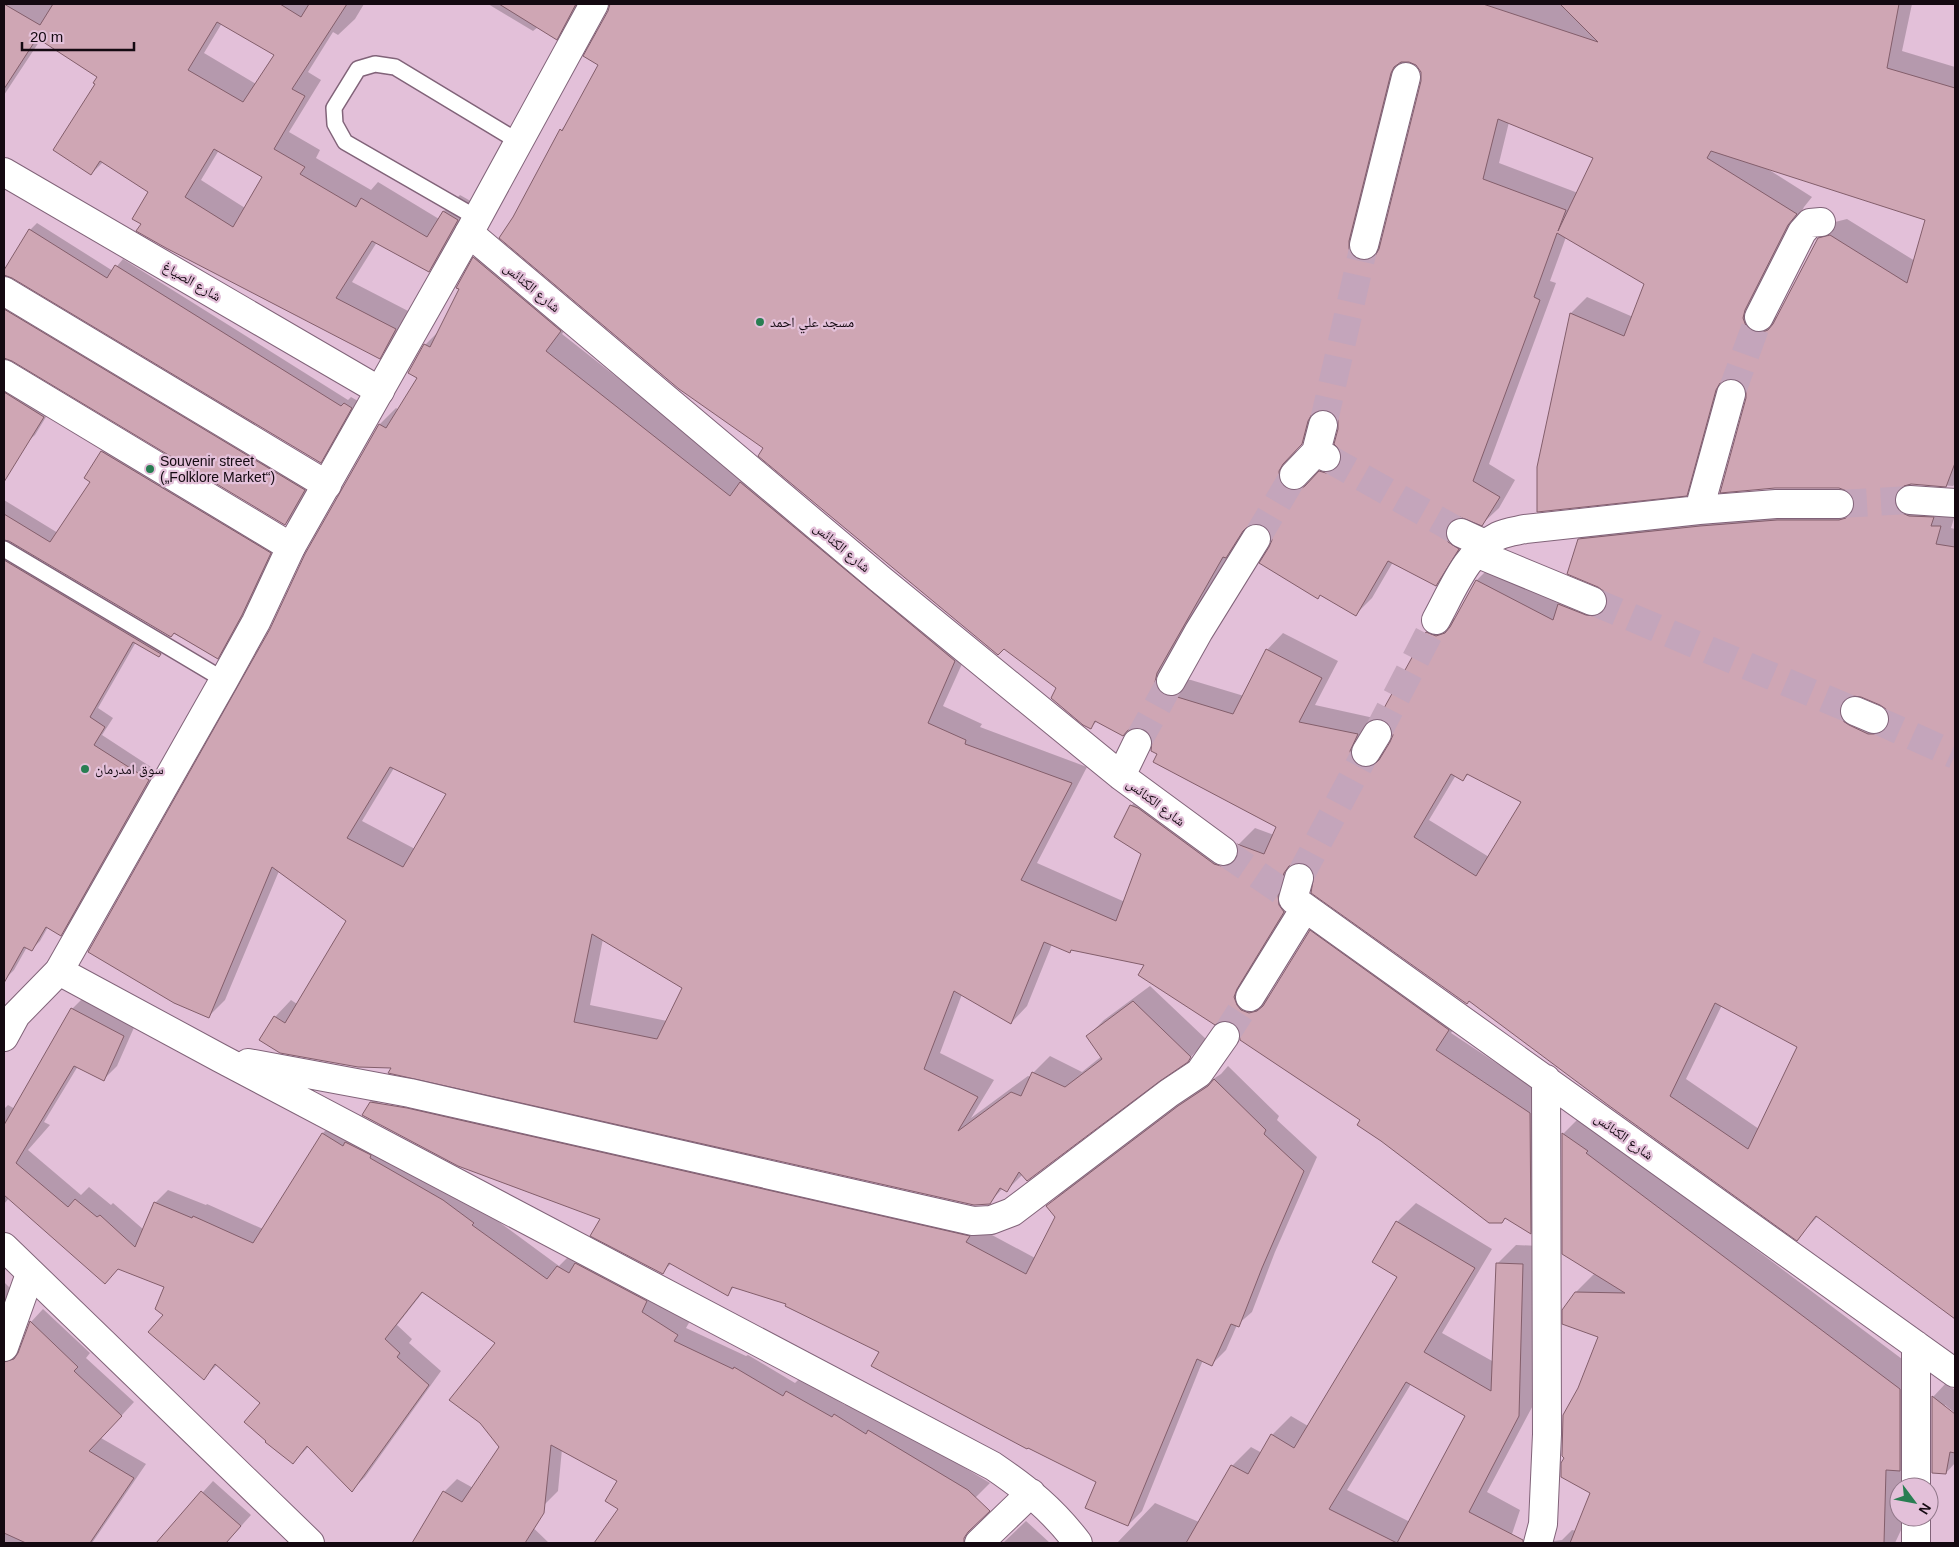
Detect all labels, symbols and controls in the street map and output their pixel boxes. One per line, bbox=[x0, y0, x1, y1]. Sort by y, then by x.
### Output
scale bar bbox=[22, 20, 135, 52]
text: 20 m bbox=[30, 28, 63, 45]
street label: شارع الصياغ bbox=[159, 258, 224, 306]
street label: شارع الكنائس bbox=[499, 259, 564, 317]
place label: مسجد علي احمد bbox=[770, 314, 854, 334]
marker: مسجد علي احمد bbox=[754, 316, 766, 328]
place label: Souvenir street („Folklore Market“) bbox=[160, 453, 275, 485]
marker: Souvenir street („Folklore Market“) bbox=[144, 463, 156, 475]
street label: شارع الكنائس bbox=[809, 519, 874, 577]
place label: سوق امدرمان bbox=[95, 761, 164, 778]
marker: سوق امدرمان bbox=[79, 763, 91, 775]
street label: شارع الكنائس bbox=[1122, 775, 1188, 831]
street label: شارع الكنائس bbox=[1590, 1109, 1657, 1164]
north arrow bbox=[1889, 1477, 1939, 1527]
text: N bbox=[1916, 1500, 1934, 1517]

